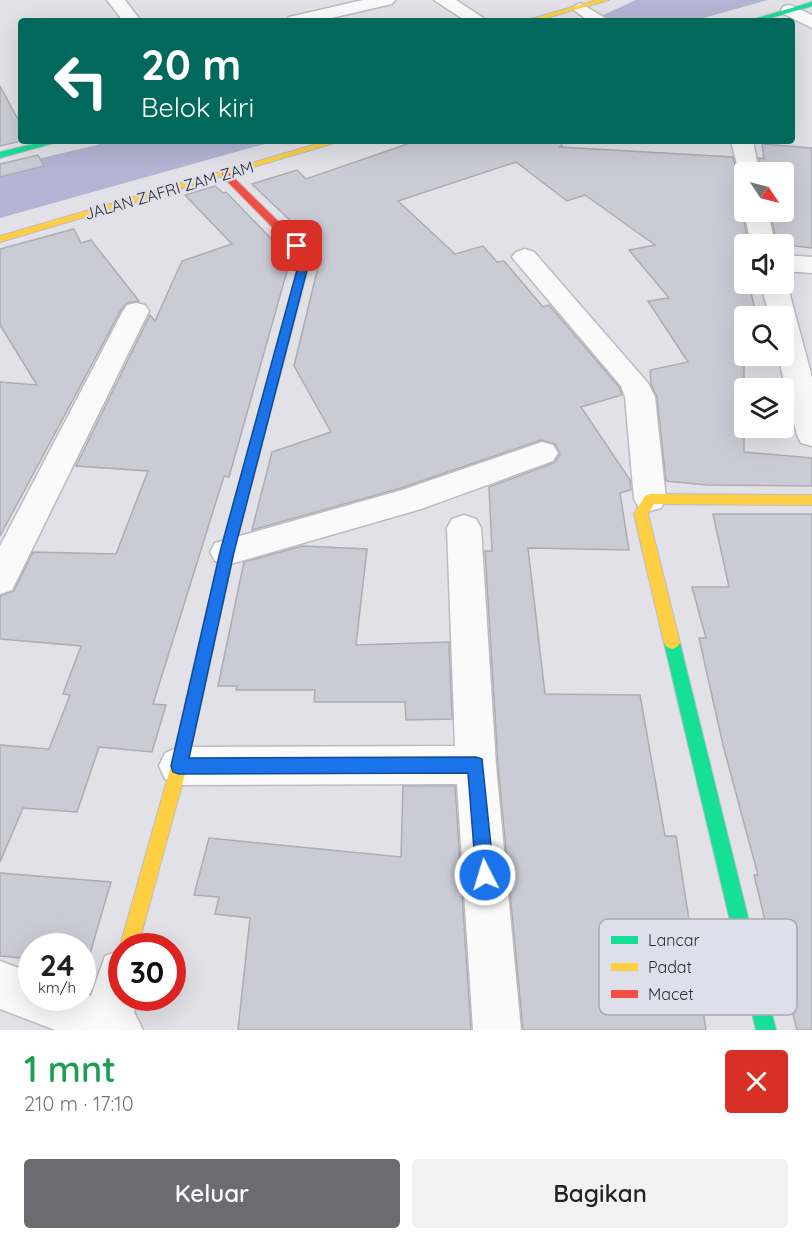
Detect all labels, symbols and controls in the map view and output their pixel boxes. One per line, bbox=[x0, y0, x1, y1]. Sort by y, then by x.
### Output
text: 20 m bbox=[141, 38, 241, 91]
icon: left bbox=[42, 42, 120, 120]
text: Belok kiri bbox=[141, 90, 254, 124]
street label: JALAN ZAFRI ZAM ZAM bbox=[82, 156, 256, 224]
north arrow bbox=[734, 162, 794, 222]
map controls bbox=[734, 162, 794, 438]
pin bbox=[271, 220, 322, 271]
icon: arrive bbox=[280, 229, 313, 262]
button: sound bbox=[734, 234, 794, 294]
button: search bbox=[734, 306, 794, 366]
button: layers bbox=[734, 378, 794, 438]
position arrow bbox=[453, 843, 517, 907]
legend bbox=[599, 919, 797, 1015]
text: Lancar bbox=[648, 930, 700, 950]
speed limit sign: 30 bbox=[108, 933, 186, 1011]
text: 24 bbox=[40, 946, 74, 984]
text: Padat bbox=[648, 957, 692, 977]
text: km/h bbox=[38, 978, 76, 997]
text: Macet bbox=[648, 984, 694, 1004]
text: 1 mnt bbox=[24, 1046, 116, 1091]
button: close bbox=[725, 1050, 788, 1113]
text: 210 m · 17:10 bbox=[24, 1091, 134, 1116]
button: Keluar bbox=[24, 1159, 400, 1228]
button: Bagikan bbox=[412, 1159, 788, 1228]

